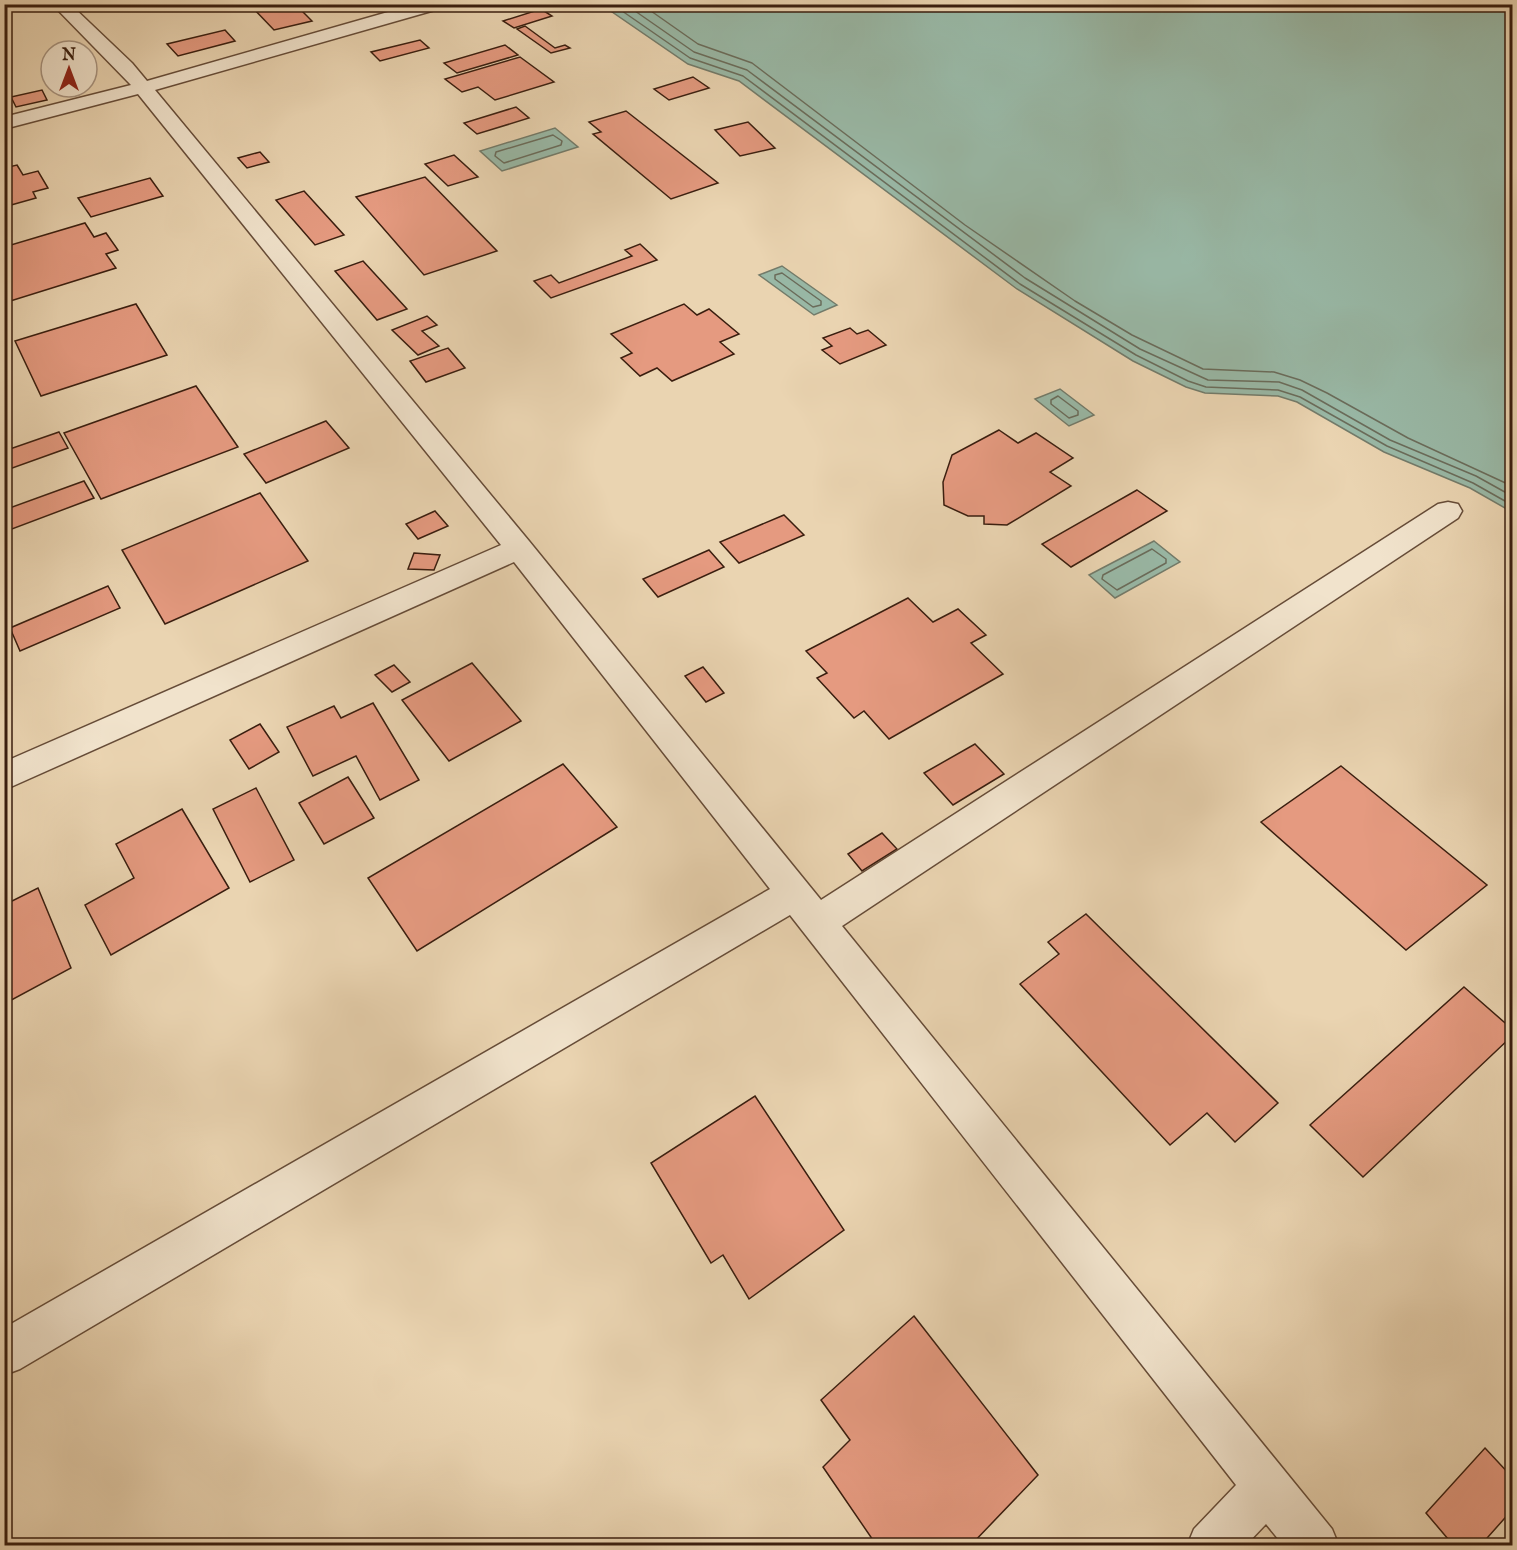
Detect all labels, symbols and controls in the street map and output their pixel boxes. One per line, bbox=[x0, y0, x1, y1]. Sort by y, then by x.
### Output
north arrow bbox=[39, 39, 99, 99]
text: N bbox=[61, 46, 76, 66]

